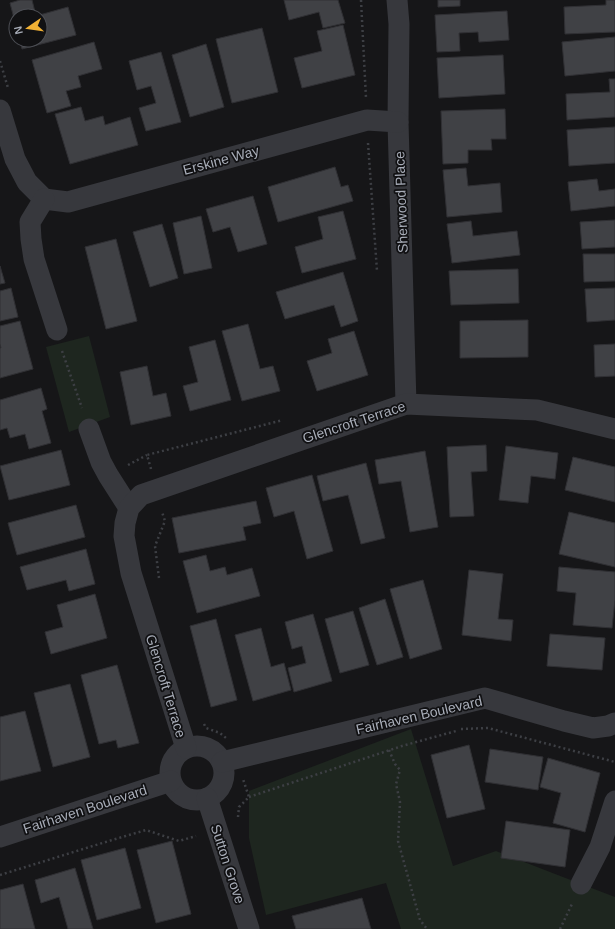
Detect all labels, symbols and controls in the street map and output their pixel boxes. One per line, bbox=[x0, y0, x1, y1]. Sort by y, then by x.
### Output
north arrow bbox=[8, 8, 48, 48]
text: N bbox=[12, 25, 25, 35]
street label: Erskine Way bbox=[181, 142, 261, 178]
street label: Sherwood Place bbox=[391, 151, 411, 253]
street label: Glencroft Terrace bbox=[301, 398, 408, 446]
street label: Glencroft Terrace bbox=[143, 632, 189, 740]
street label: Fairhaven Boulevard bbox=[354, 693, 484, 737]
street label: Fairhaven Boulevard bbox=[21, 781, 149, 837]
street label: Sutton Grove bbox=[208, 822, 248, 906]

